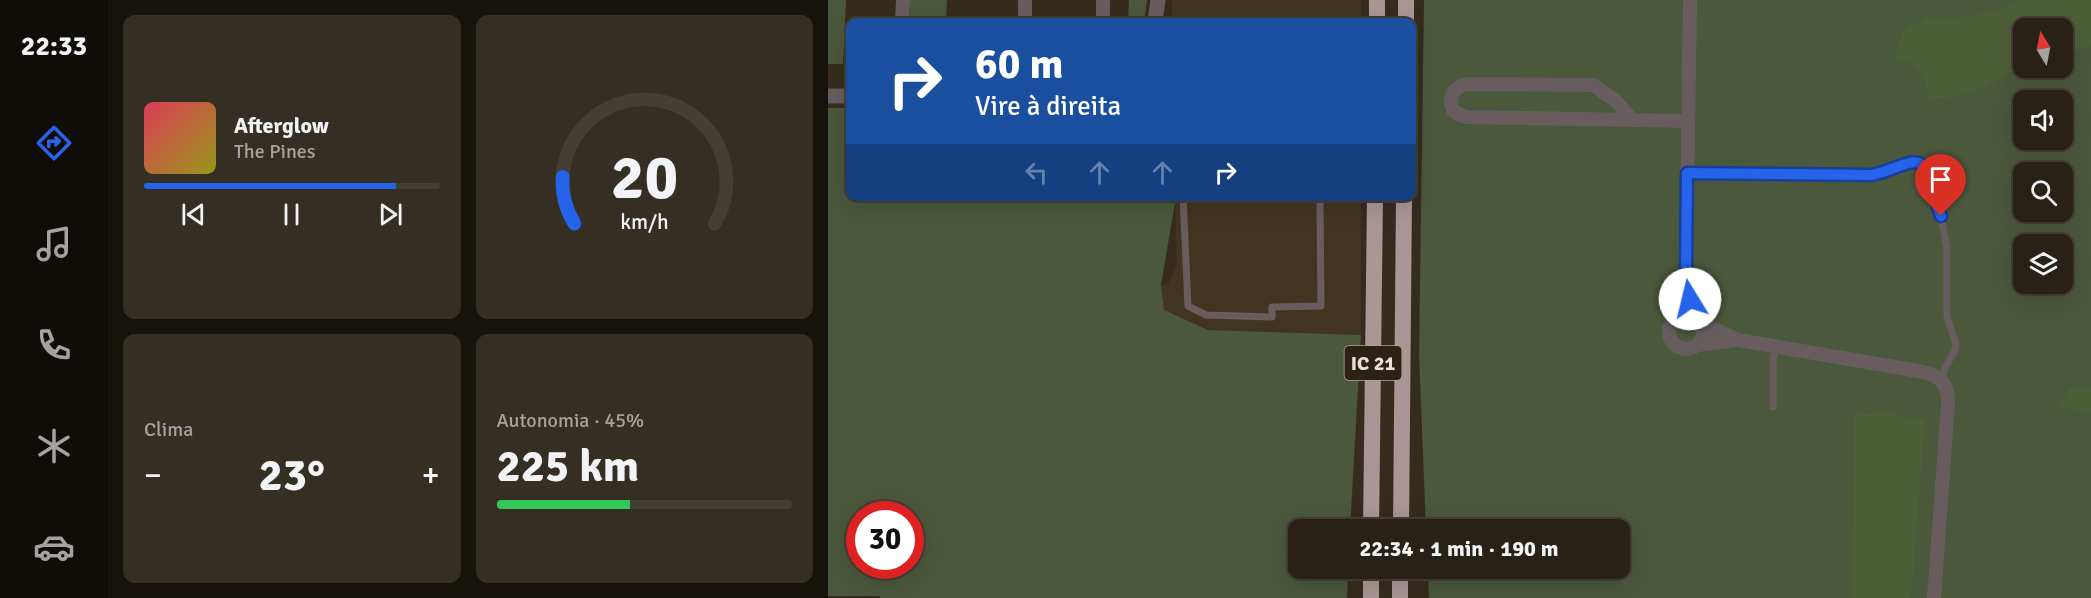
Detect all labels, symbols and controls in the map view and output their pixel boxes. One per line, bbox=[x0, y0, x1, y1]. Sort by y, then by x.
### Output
north arrow bbox=[2013, 18, 2073, 78]
map controls bbox=[2013, 18, 2073, 294]
text: 22:33 bbox=[21, 30, 87, 63]
text: 60 m bbox=[975, 39, 1064, 90]
icon: right bbox=[876, 42, 954, 120]
text: Vire à direita bbox=[975, 90, 1121, 123]
button: sound bbox=[2013, 90, 2073, 150]
text: Afterglow bbox=[234, 112, 329, 139]
icon: directions bbox=[33, 122, 75, 164]
text: The Pines bbox=[234, 139, 316, 164]
text: 20 bbox=[611, 139, 678, 216]
pin bbox=[1915, 154, 1966, 216]
icon: left bbox=[1020, 156, 1053, 189]
icon: ahead bbox=[1083, 156, 1116, 189]
icon: ahead bbox=[1146, 156, 1179, 189]
icon: right bbox=[1209, 156, 1242, 189]
button: search bbox=[2013, 162, 2073, 222]
icon: arrive bbox=[1924, 163, 1957, 196]
icon: previous bbox=[177, 198, 210, 231]
icon: pause bbox=[275, 198, 308, 231]
icon: next bbox=[374, 198, 407, 231]
text: km/h bbox=[620, 209, 669, 235]
icon: music bbox=[33, 223, 75, 265]
button: layers bbox=[2013, 234, 2073, 294]
position arrow bbox=[1658, 267, 1722, 331]
icon: phone bbox=[33, 324, 75, 366]
road number: IC 21 bbox=[1344, 346, 1402, 380]
text: Autonomia · 45% bbox=[497, 408, 644, 433]
text: Clima bbox=[144, 417, 193, 442]
icon: climate bbox=[33, 425, 75, 467]
text: 225 km bbox=[497, 439, 639, 494]
text: 23° bbox=[258, 448, 325, 503]
text: − bbox=[144, 455, 162, 496]
text: + bbox=[422, 455, 439, 496]
speed limit sign: 30 bbox=[846, 501, 924, 579]
icon: car bbox=[33, 526, 75, 568]
text: 22:34 · 1 min · 190 m bbox=[1359, 535, 1559, 562]

